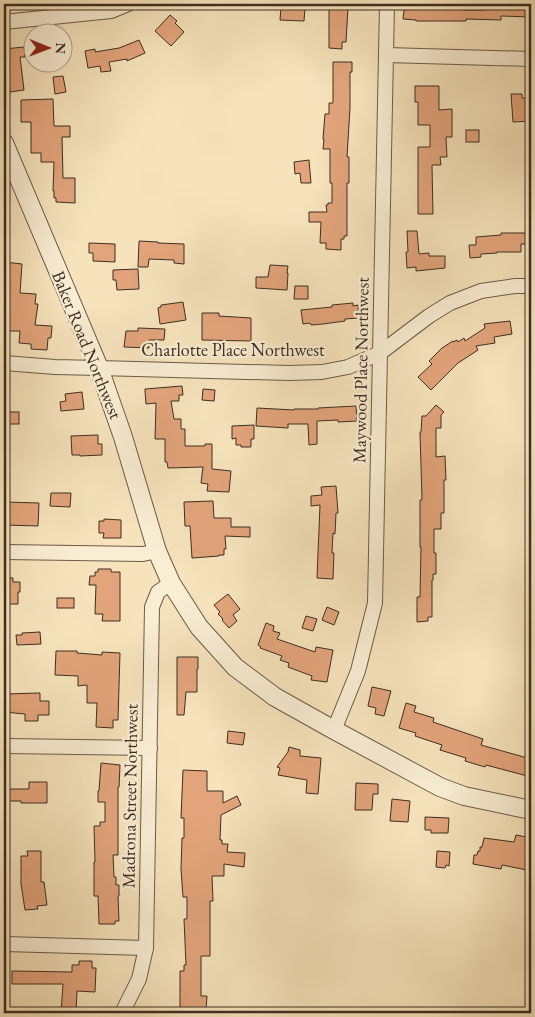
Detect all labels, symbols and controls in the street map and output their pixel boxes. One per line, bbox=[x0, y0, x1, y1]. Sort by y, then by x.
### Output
north arrow bbox=[22, 22, 72, 72]
text: N bbox=[52, 42, 70, 55]
street label: Baker Road Northwest bbox=[47, 267, 128, 423]
street label: Maywood Place Northwest bbox=[347, 276, 374, 463]
street label: Charlotte Place Northwest bbox=[141, 338, 325, 361]
street label: Madrona Street Northwest bbox=[116, 703, 143, 888]

